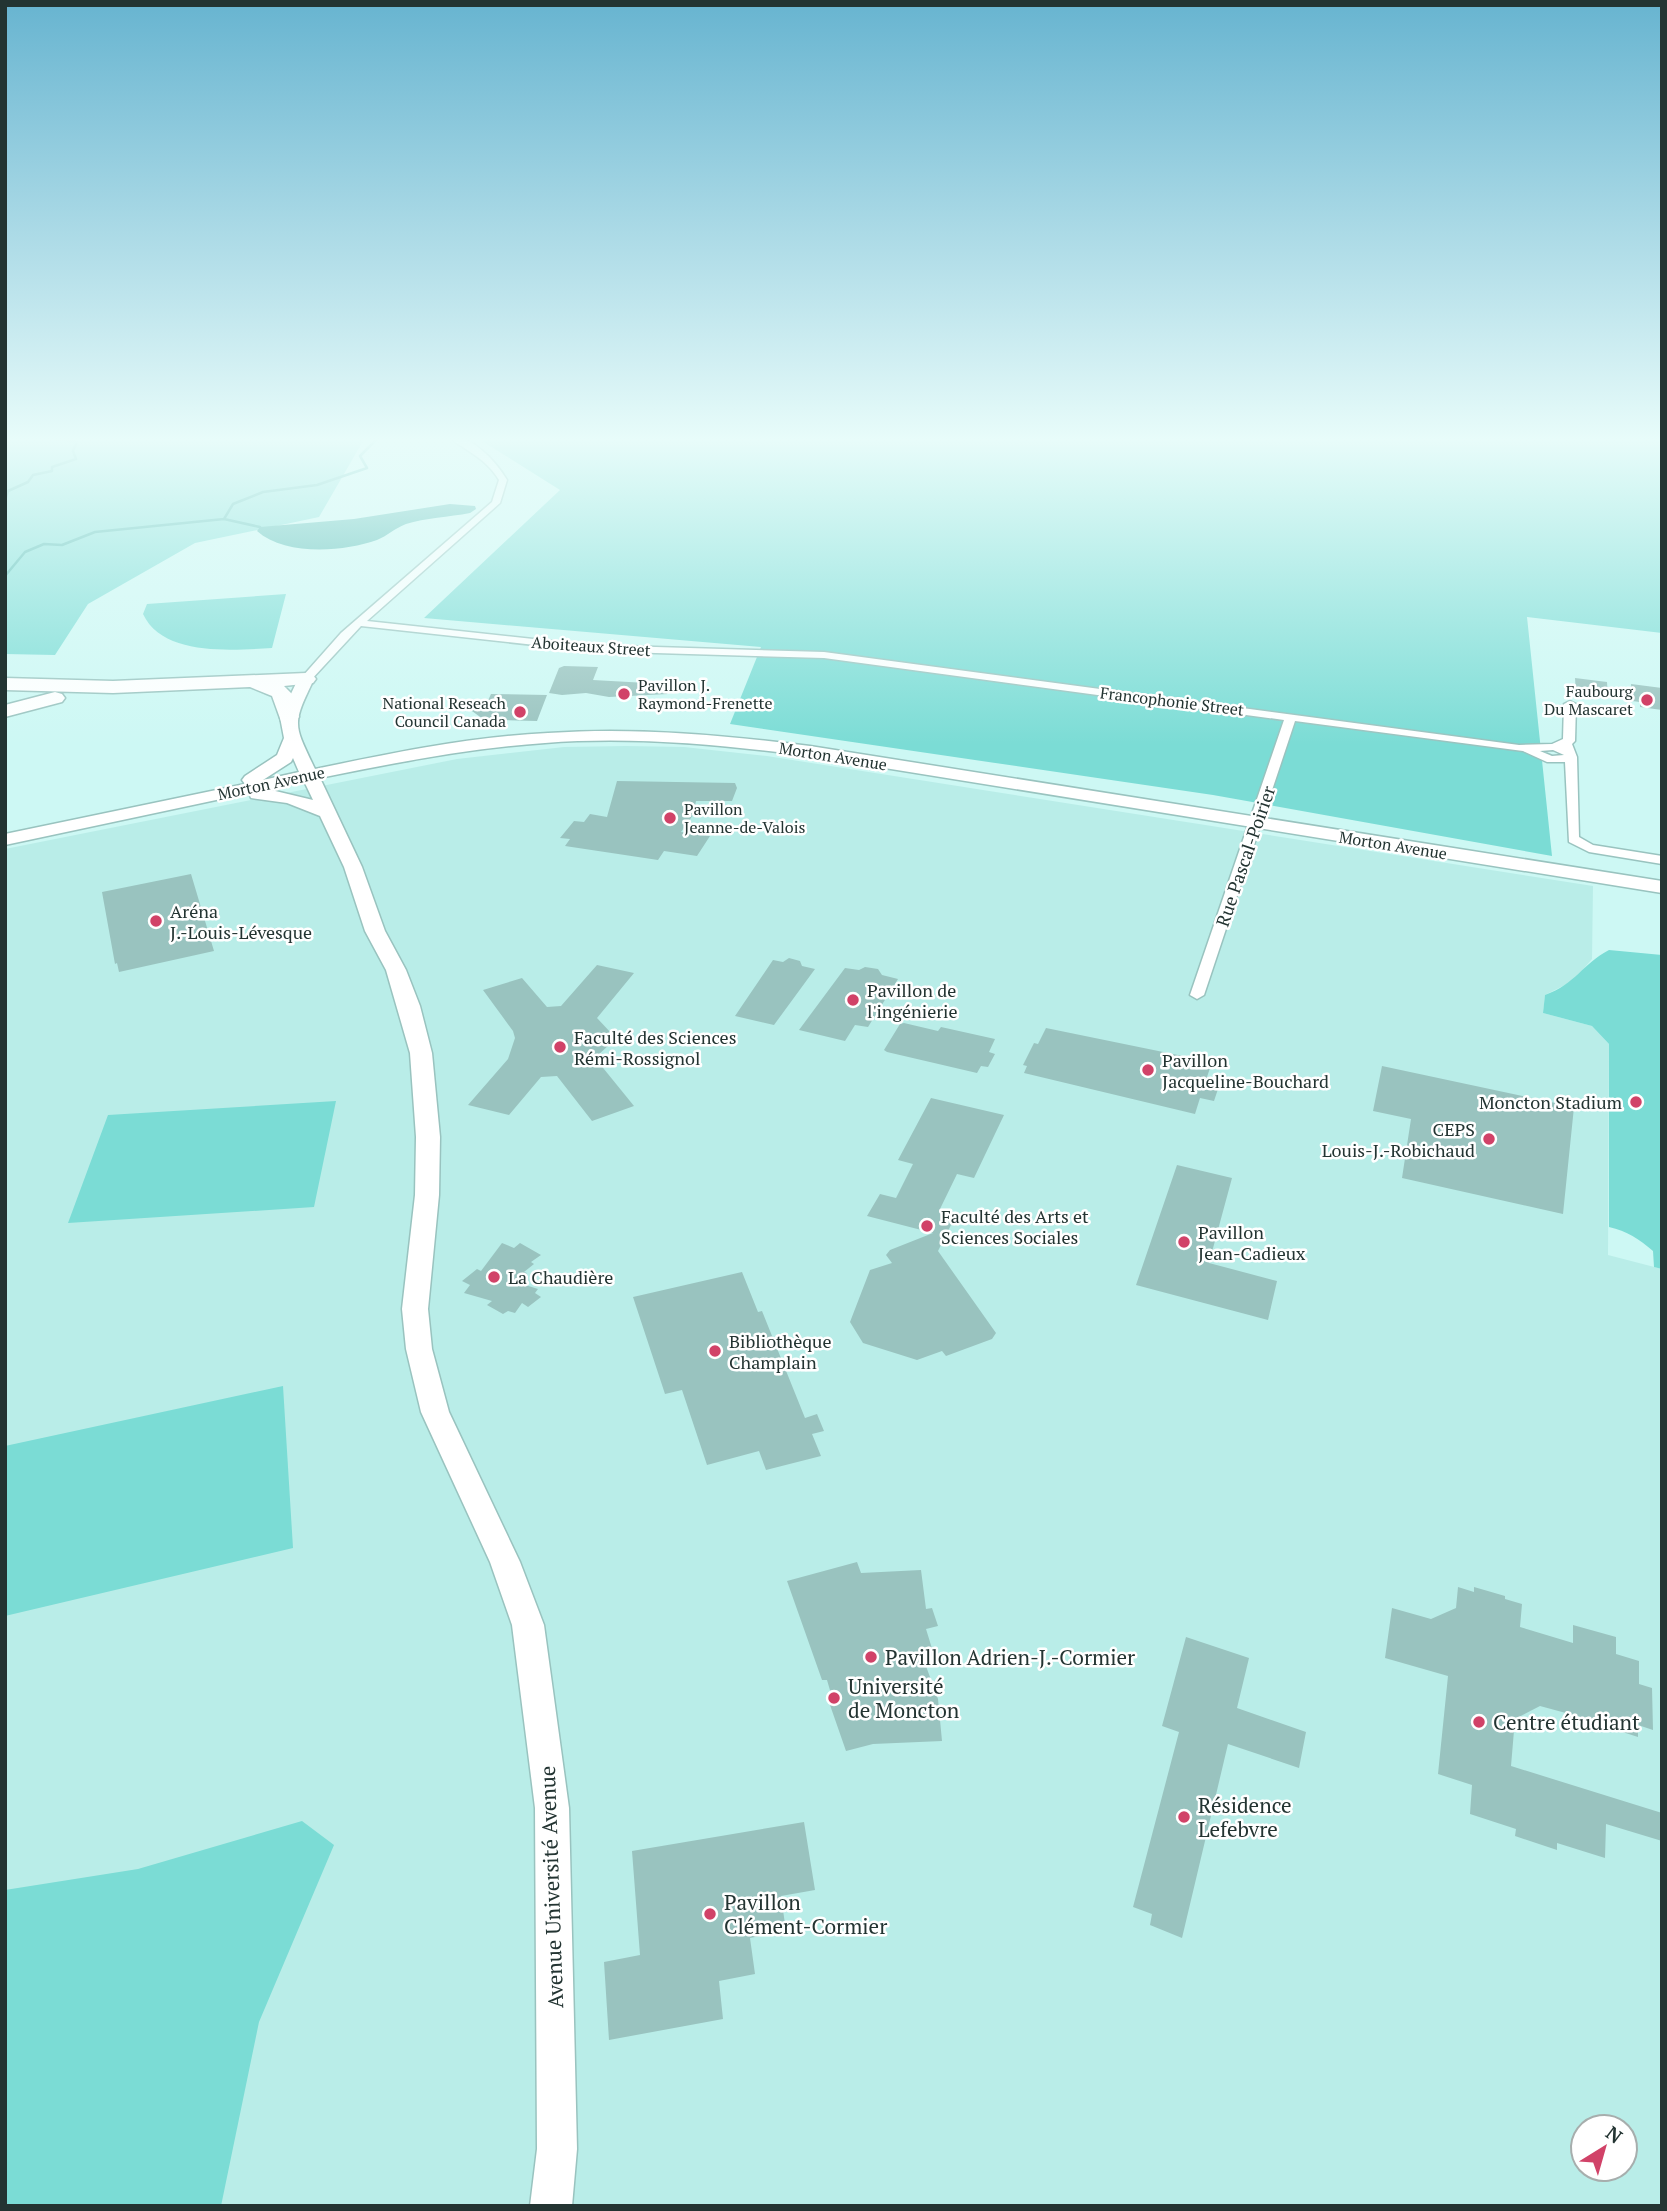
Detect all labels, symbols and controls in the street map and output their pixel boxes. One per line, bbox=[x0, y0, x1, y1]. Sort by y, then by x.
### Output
street label: Aboiteaux Street bbox=[531, 631, 651, 661]
place label: Pavillon J. Raymond-Frenette bbox=[638, 674, 773, 714]
place label: Faubourg Du Mascaret bbox=[1544, 680, 1634, 720]
street label: Francophonie Street bbox=[1099, 681, 1245, 721]
marker: Pavillon J. Raymond-Frenette bbox=[616, 686, 632, 702]
place label: National Reseach Council Canada bbox=[382, 692, 507, 732]
marker: Faubourg Du Mascaret bbox=[1639, 692, 1655, 708]
marker: National Reseach Council Canada bbox=[512, 704, 528, 720]
street label: Morton Avenue bbox=[777, 737, 889, 775]
street label: Morton Avenue bbox=[215, 761, 327, 805]
street label: Rue Pascal-Poirier bbox=[1210, 782, 1280, 930]
place label: Pavillon Jeanne-de-Valois bbox=[684, 798, 805, 838]
marker: Pavillon Jeanne-de-Valois bbox=[662, 810, 678, 826]
street label: Morton Avenue bbox=[1337, 826, 1449, 864]
place label: Aréna J.-Louis-Lévesque bbox=[170, 899, 312, 944]
marker: Aréna J.-Louis-Lévesque bbox=[148, 913, 164, 929]
place label: Pavillon de l'ingénierie bbox=[867, 978, 958, 1023]
marker: Pavillon de l'ingénierie bbox=[845, 992, 861, 1008]
place label: Faculté des Sciences Rémi-Rossignol bbox=[574, 1025, 736, 1070]
marker: Faculté des Sciences Rémi-Rossignol bbox=[552, 1039, 568, 1055]
place label: Pavillon Jacqueline-Bouchard bbox=[1162, 1048, 1329, 1093]
marker: Pavillon Jacqueline-Bouchard bbox=[1140, 1062, 1156, 1078]
place label: Moncton Stadium bbox=[1479, 1090, 1622, 1114]
marker: Moncton Stadium bbox=[1628, 1094, 1644, 1110]
place label: CEPS Louis-J.-Robichaud bbox=[1322, 1117, 1475, 1162]
marker: CEPS Louis-J.-Robichaud bbox=[1481, 1131, 1497, 1147]
place label: Faculté des Arts et Sciences Sociales bbox=[941, 1204, 1089, 1249]
marker: Faculté des Arts et Sciences Sociales bbox=[919, 1218, 935, 1234]
place label: Pavillon Jean-Cadieux bbox=[1198, 1220, 1306, 1265]
marker: Pavillon Jean-Cadieux bbox=[1176, 1234, 1192, 1250]
place label: La Chaudière bbox=[508, 1265, 613, 1289]
marker: La Chaudière bbox=[486, 1269, 502, 1285]
place label: Bibliothèque Champlain bbox=[729, 1329, 831, 1374]
marker: Bibliothèque Champlain bbox=[707, 1343, 723, 1359]
place label: Pavillon Adrien-J.-Cormier bbox=[885, 1643, 1135, 1671]
marker: Pavillon Adrien-J.-Cormier bbox=[863, 1649, 879, 1665]
place label: Université de Moncton bbox=[848, 1672, 960, 1724]
marker: Université de Moncton bbox=[826, 1690, 842, 1706]
place label: Centre étudiant bbox=[1493, 1708, 1640, 1736]
marker: Centre étudiant bbox=[1471, 1714, 1487, 1730]
street label: Avenue Université Avenue bbox=[533, 1765, 569, 2009]
place label: Résidence Lefebvre bbox=[1198, 1791, 1292, 1843]
marker: Résidence Lefebvre bbox=[1176, 1809, 1192, 1825]
place label: Pavillon Clément-Cormier bbox=[724, 1888, 887, 1940]
marker: Pavillon Clément-Cormier bbox=[702, 1906, 718, 1922]
north arrow bbox=[1569, 2113, 1639, 2183]
text: N bbox=[1601, 2120, 1628, 2149]

